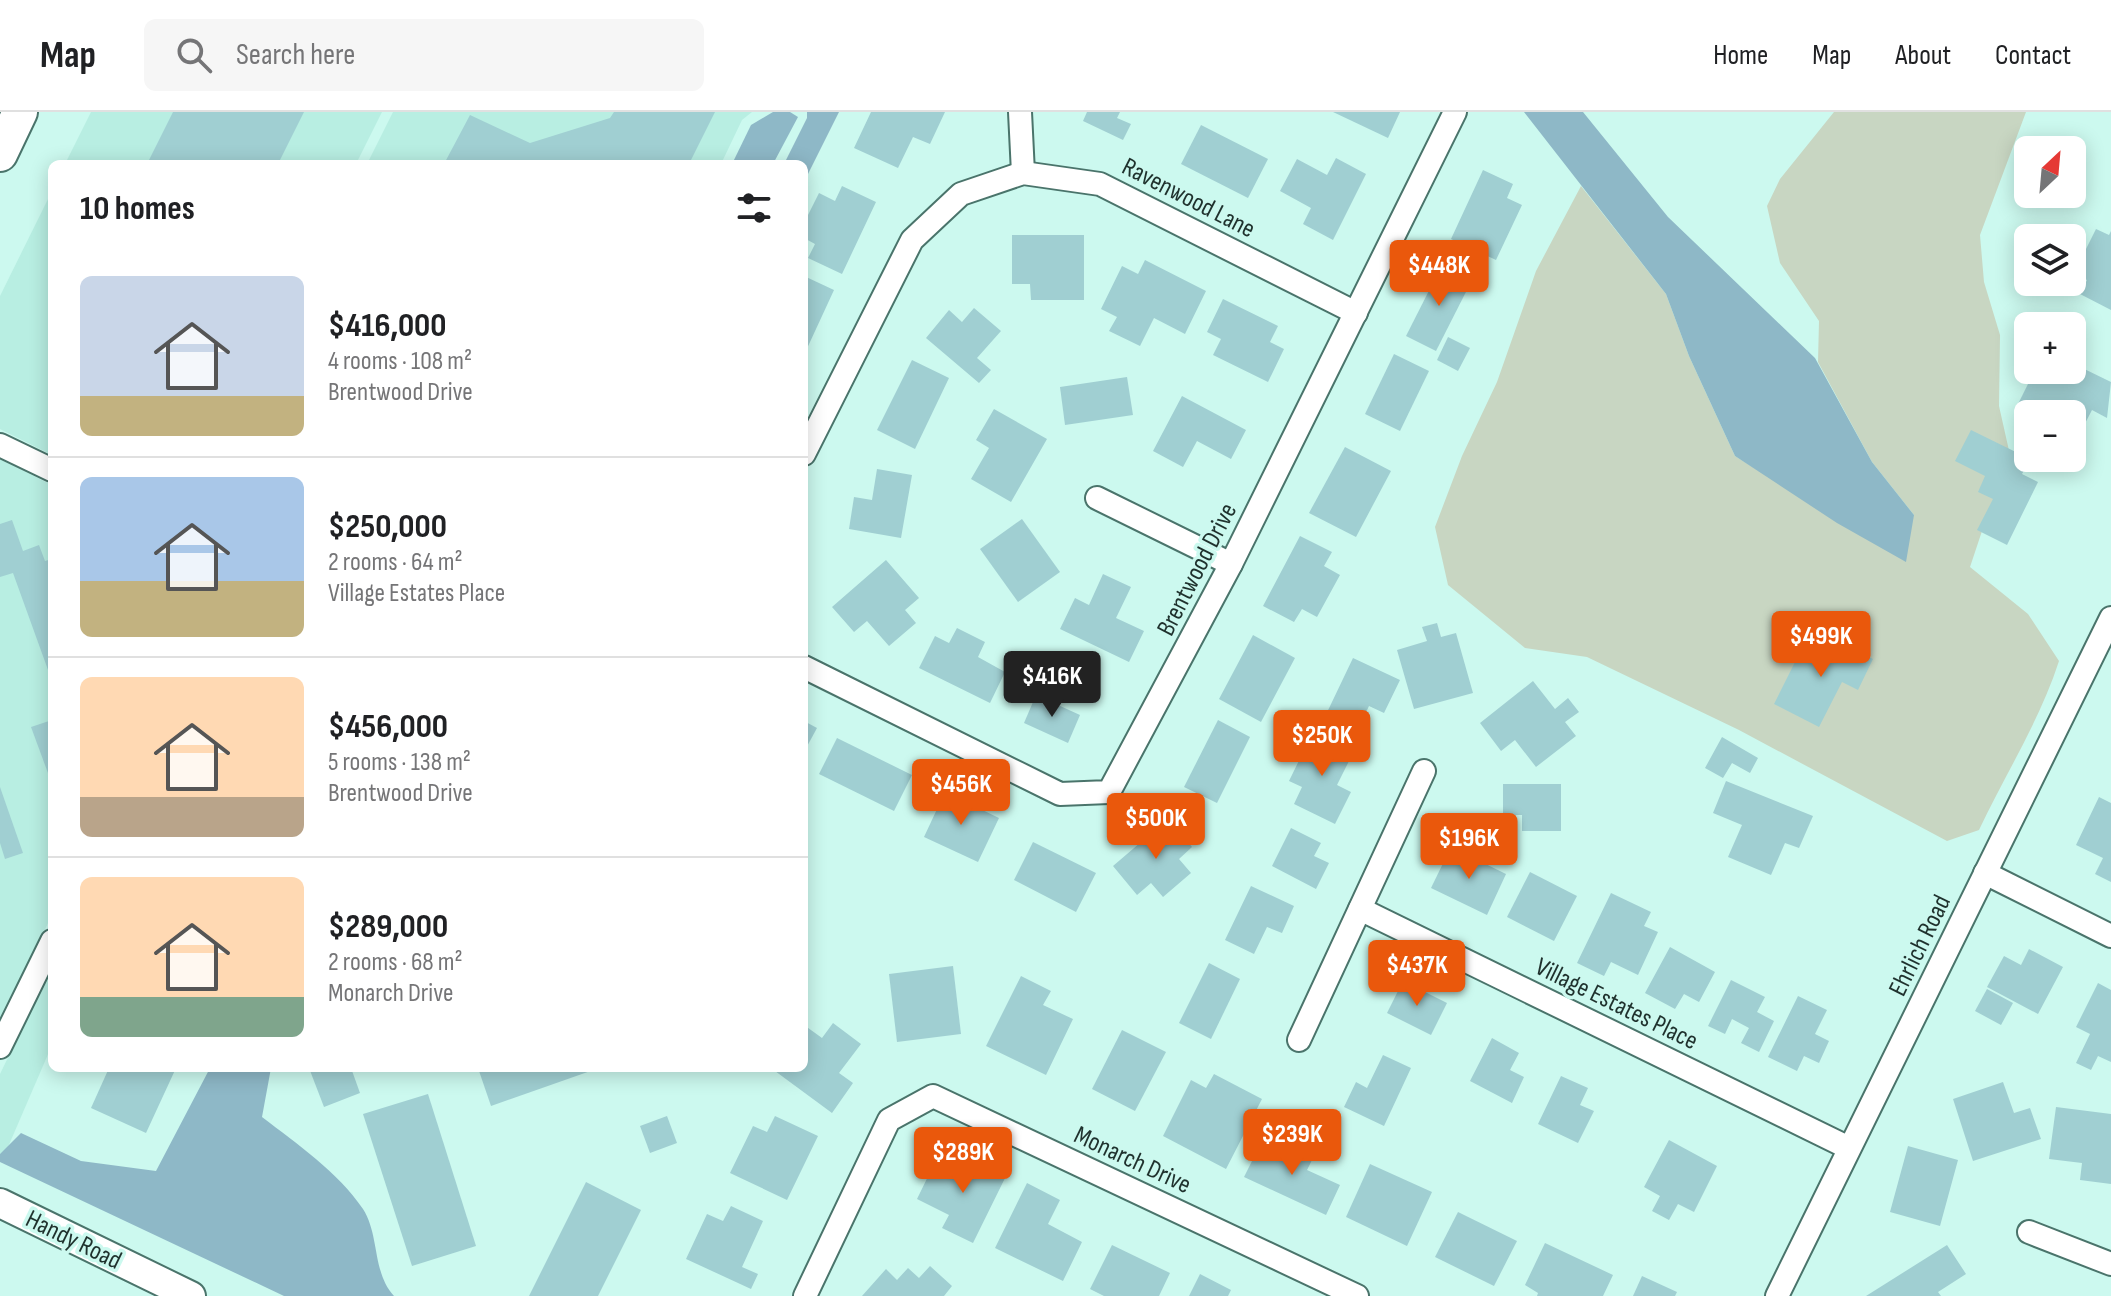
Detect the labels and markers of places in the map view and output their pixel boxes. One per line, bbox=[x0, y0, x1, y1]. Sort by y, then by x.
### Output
pin: $448K bbox=[1383, 240, 1495, 308]
pin: $499K bbox=[1765, 611, 1877, 679]
pin: $416K bbox=[996, 651, 1108, 719]
pin: $250K bbox=[1266, 710, 1378, 778]
pin: $456K bbox=[905, 759, 1017, 827]
pin: $500K bbox=[1100, 793, 1212, 861]
pin: $196K bbox=[1413, 813, 1525, 881]
pin: $437K bbox=[1361, 940, 1473, 1008]
pin: $239K bbox=[1236, 1109, 1348, 1177]
pin: $289K bbox=[907, 1127, 1019, 1195]

